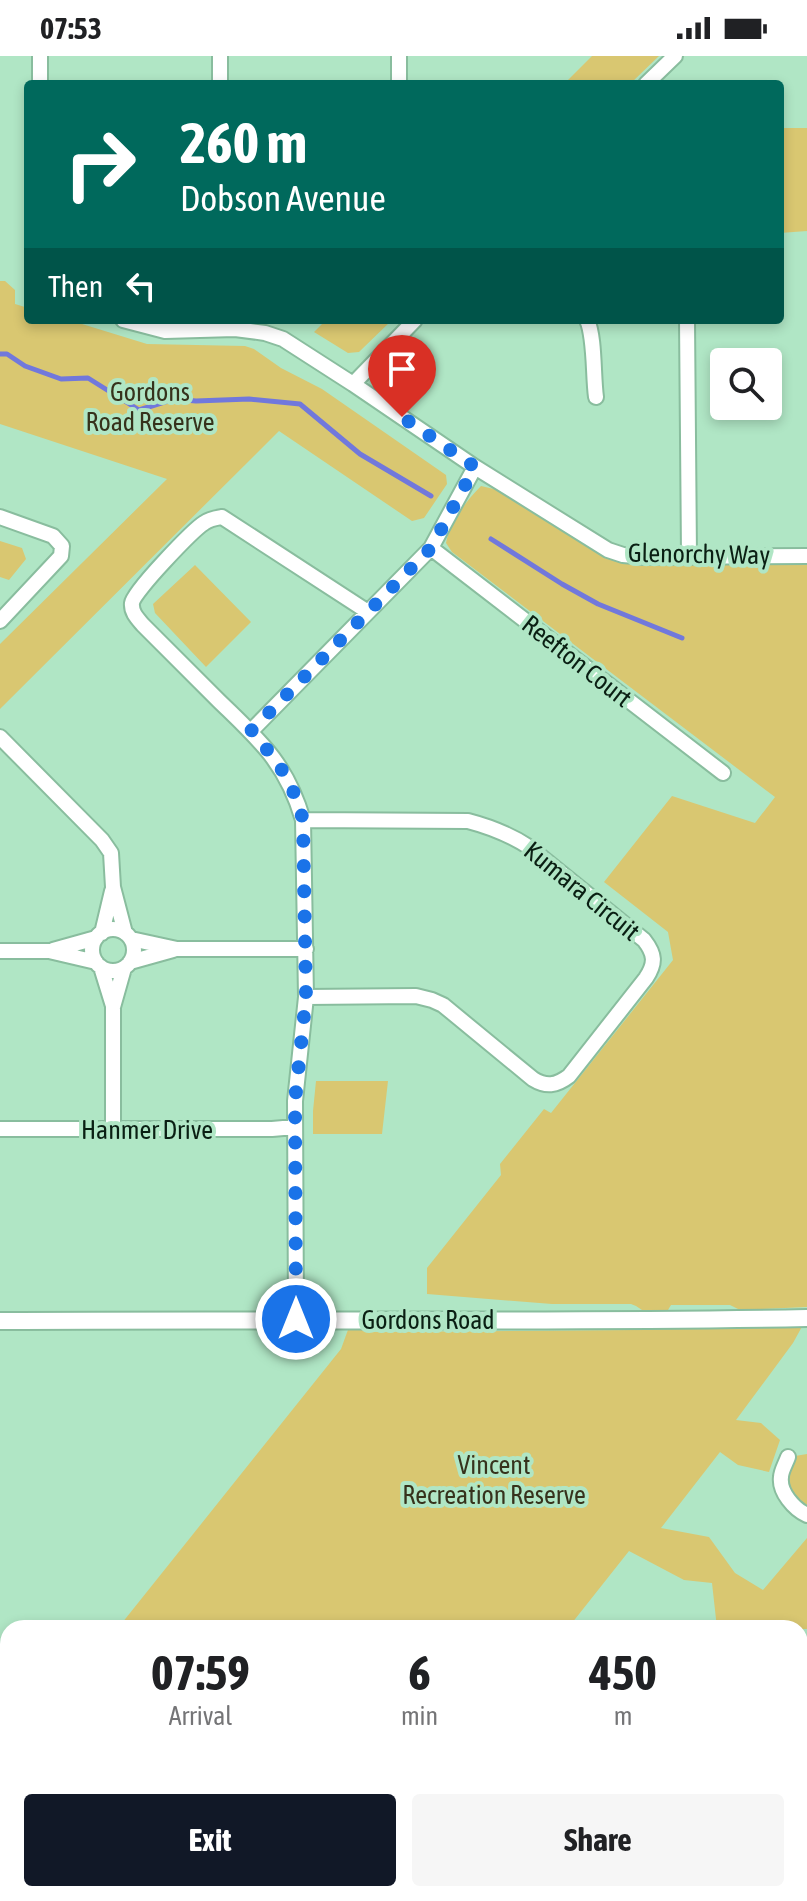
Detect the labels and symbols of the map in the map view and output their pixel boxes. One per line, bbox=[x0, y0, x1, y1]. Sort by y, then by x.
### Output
pin bbox=[368, 335, 436, 417]
park label: Gordons Road Reserve bbox=[86, 377, 214, 437]
street label: Glenorchy Way bbox=[628, 538, 771, 570]
street label: Reefton Court bbox=[516, 609, 638, 713]
street label: Kumara Circuit bbox=[518, 835, 646, 947]
street label: Hanmer Drive bbox=[81, 1115, 213, 1145]
position arrow bbox=[254, 1277, 338, 1361]
street label: Gordons Road bbox=[361, 1305, 495, 1335]
park label: Vincent Recreation Reserve bbox=[402, 1450, 586, 1510]

